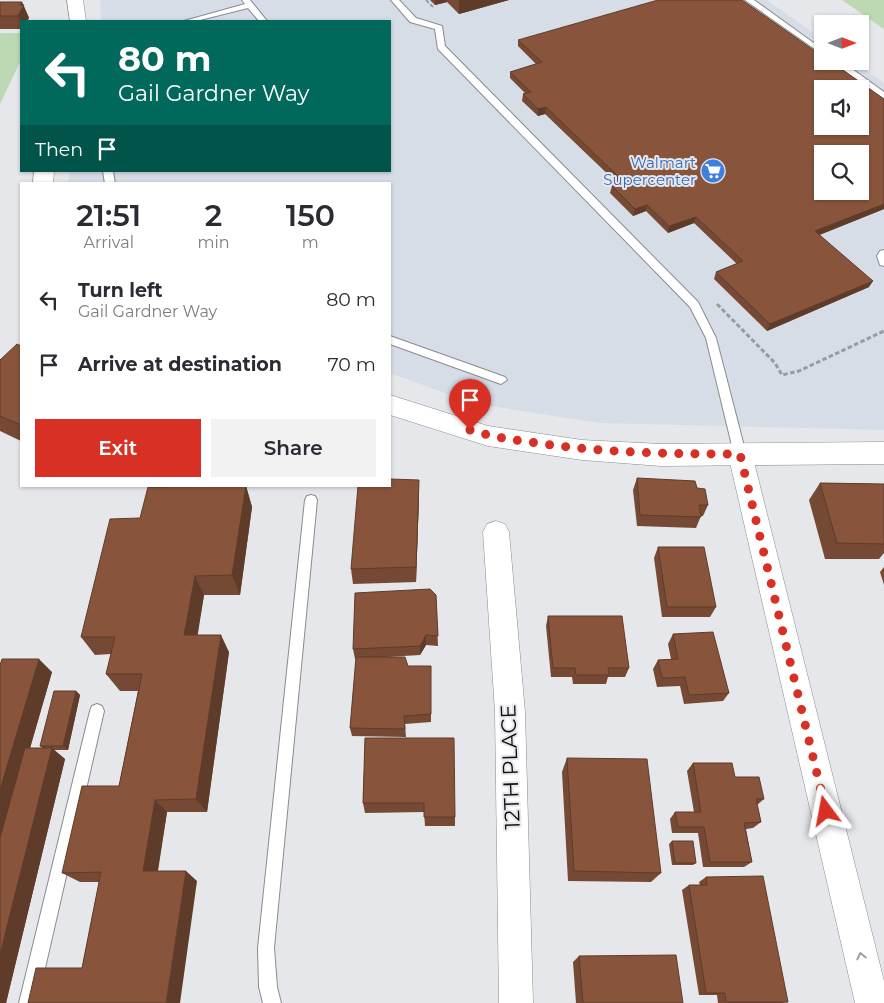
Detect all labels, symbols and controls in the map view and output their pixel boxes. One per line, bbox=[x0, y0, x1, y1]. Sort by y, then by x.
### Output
north arrow bbox=[814, 15, 869, 70]
map controls bbox=[814, 15, 869, 200]
text: 80 m bbox=[118, 37, 212, 80]
icon: left bbox=[35, 40, 100, 105]
text: Gail Gardner Way bbox=[118, 80, 310, 107]
button: sound bbox=[814, 80, 869, 135]
icon: arrive bbox=[93, 135, 121, 163]
text: Then bbox=[35, 138, 83, 161]
button: search bbox=[814, 145, 869, 200]
place label: Walmart Supercenter bbox=[603, 153, 696, 189]
supermarket icon: Walmart Supercenter bbox=[700, 158, 726, 184]
text: 21:51 bbox=[76, 197, 141, 234]
text: 2 bbox=[205, 197, 222, 234]
text: 150 bbox=[286, 197, 335, 234]
text: Arrival bbox=[83, 233, 134, 252]
text: min bbox=[197, 233, 230, 252]
text: m bbox=[302, 233, 319, 252]
text: Turn left bbox=[78, 279, 163, 302]
icon: left bbox=[35, 286, 63, 314]
text: 80 m bbox=[326, 288, 376, 311]
text: Gail Gardner Way bbox=[78, 302, 217, 321]
icon: arrive bbox=[35, 351, 63, 379]
text: Arrive at destination bbox=[78, 353, 282, 376]
text: 70 m bbox=[327, 353, 376, 376]
pin bbox=[449, 379, 491, 430]
icon: arrive bbox=[456, 386, 484, 414]
button: Exit bbox=[35, 419, 201, 477]
button: Share bbox=[211, 419, 376, 477]
street label: 12TH PLACE bbox=[495, 704, 525, 830]
position arrow bbox=[799, 784, 851, 836]
one-way arrow bbox=[856, 951, 867, 960]

